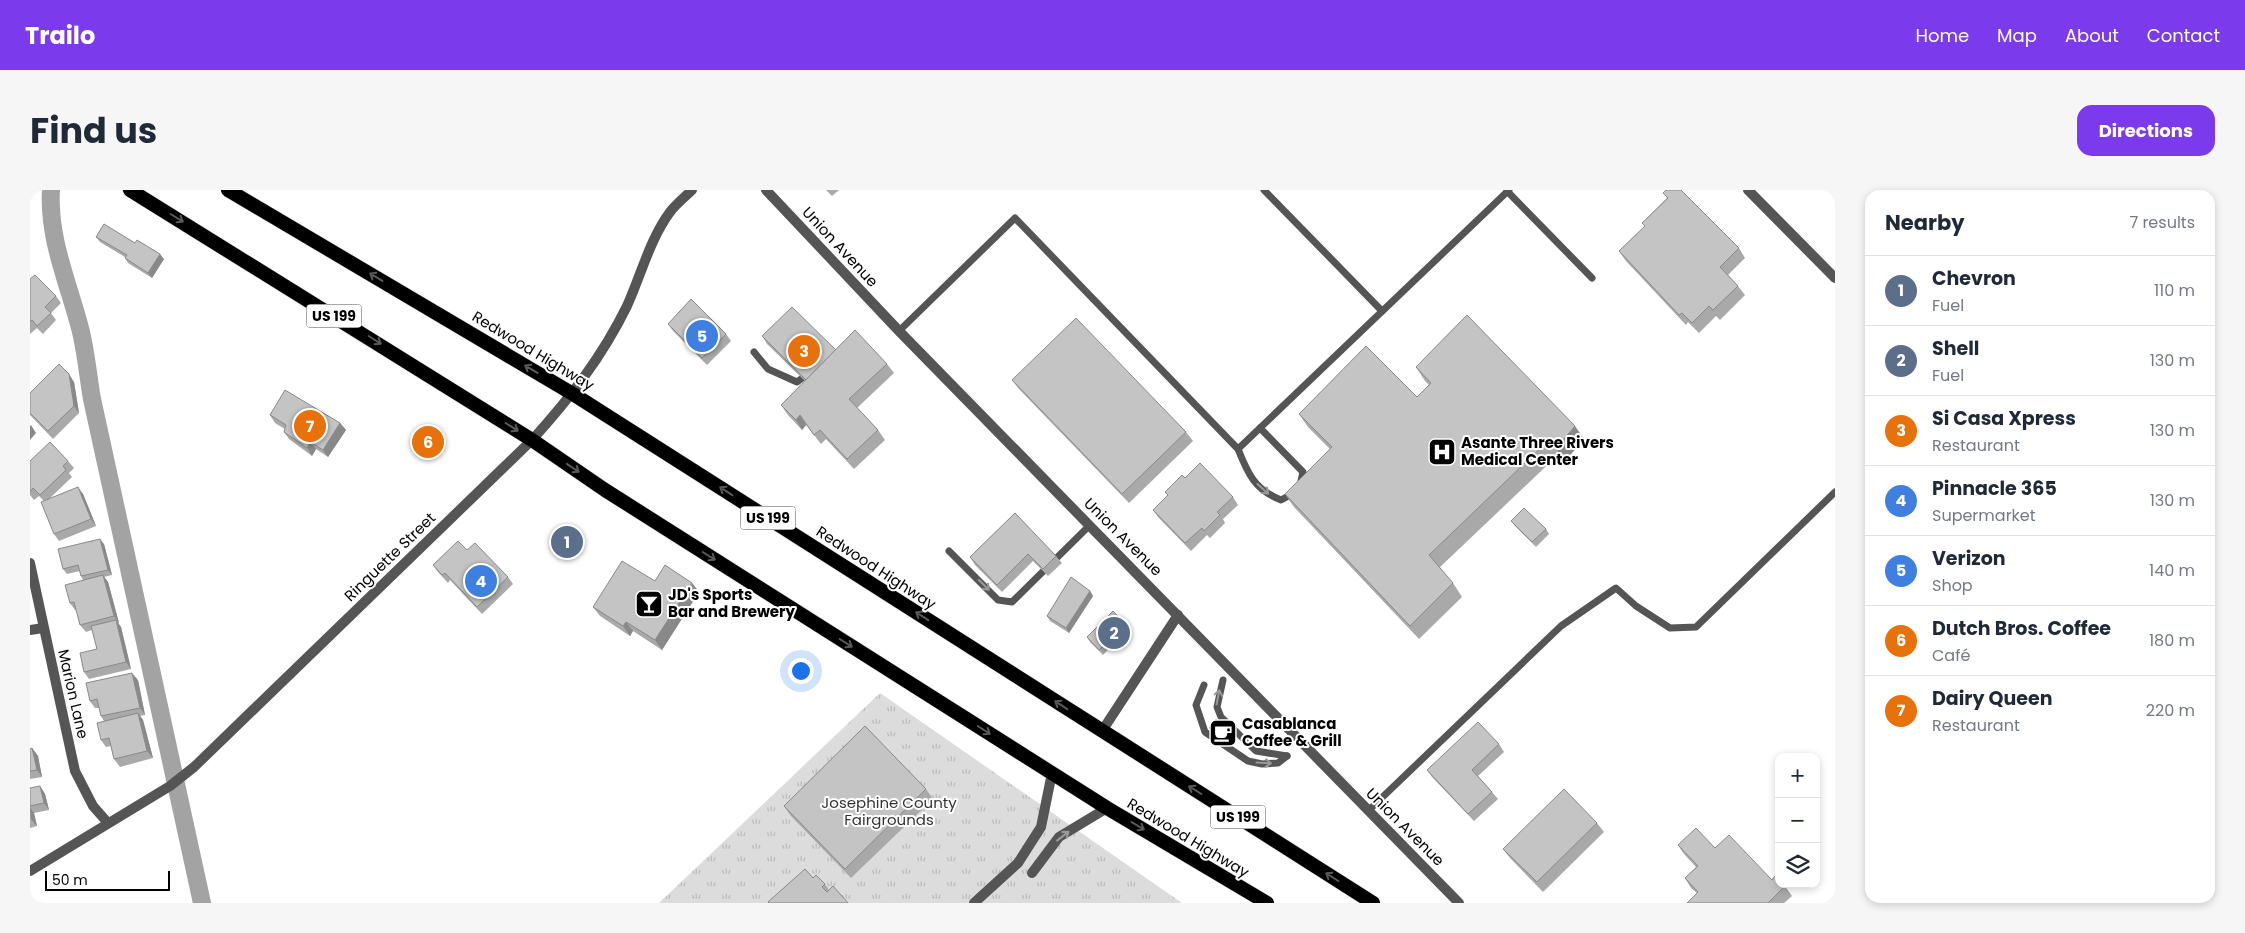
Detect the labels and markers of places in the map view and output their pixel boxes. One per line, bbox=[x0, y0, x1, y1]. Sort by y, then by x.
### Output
pin: 5 bbox=[686, 317, 718, 355]
pin: 3 bbox=[788, 332, 820, 370]
pin: 7 bbox=[294, 407, 326, 445]
pin: 6 bbox=[412, 423, 444, 461]
place label: Asante Three Rivers Medical Center bbox=[1461, 432, 1614, 470]
hospital icon: Asante Three Rivers Medical Center bbox=[1427, 437, 1457, 467]
pin: 1 bbox=[551, 523, 583, 561]
pin: 4 bbox=[465, 562, 497, 600]
place label: JD's Sports Bar and Brewery bbox=[668, 584, 796, 622]
bar icon: JD's Sports Bar and Brewery bbox=[634, 589, 664, 619]
pin: 2 bbox=[1098, 614, 1130, 652]
place label: Casablanca Coffee & Grill bbox=[1242, 713, 1342, 751]
cafe icon: Casablanca Coffee & Grill bbox=[1208, 718, 1238, 748]

